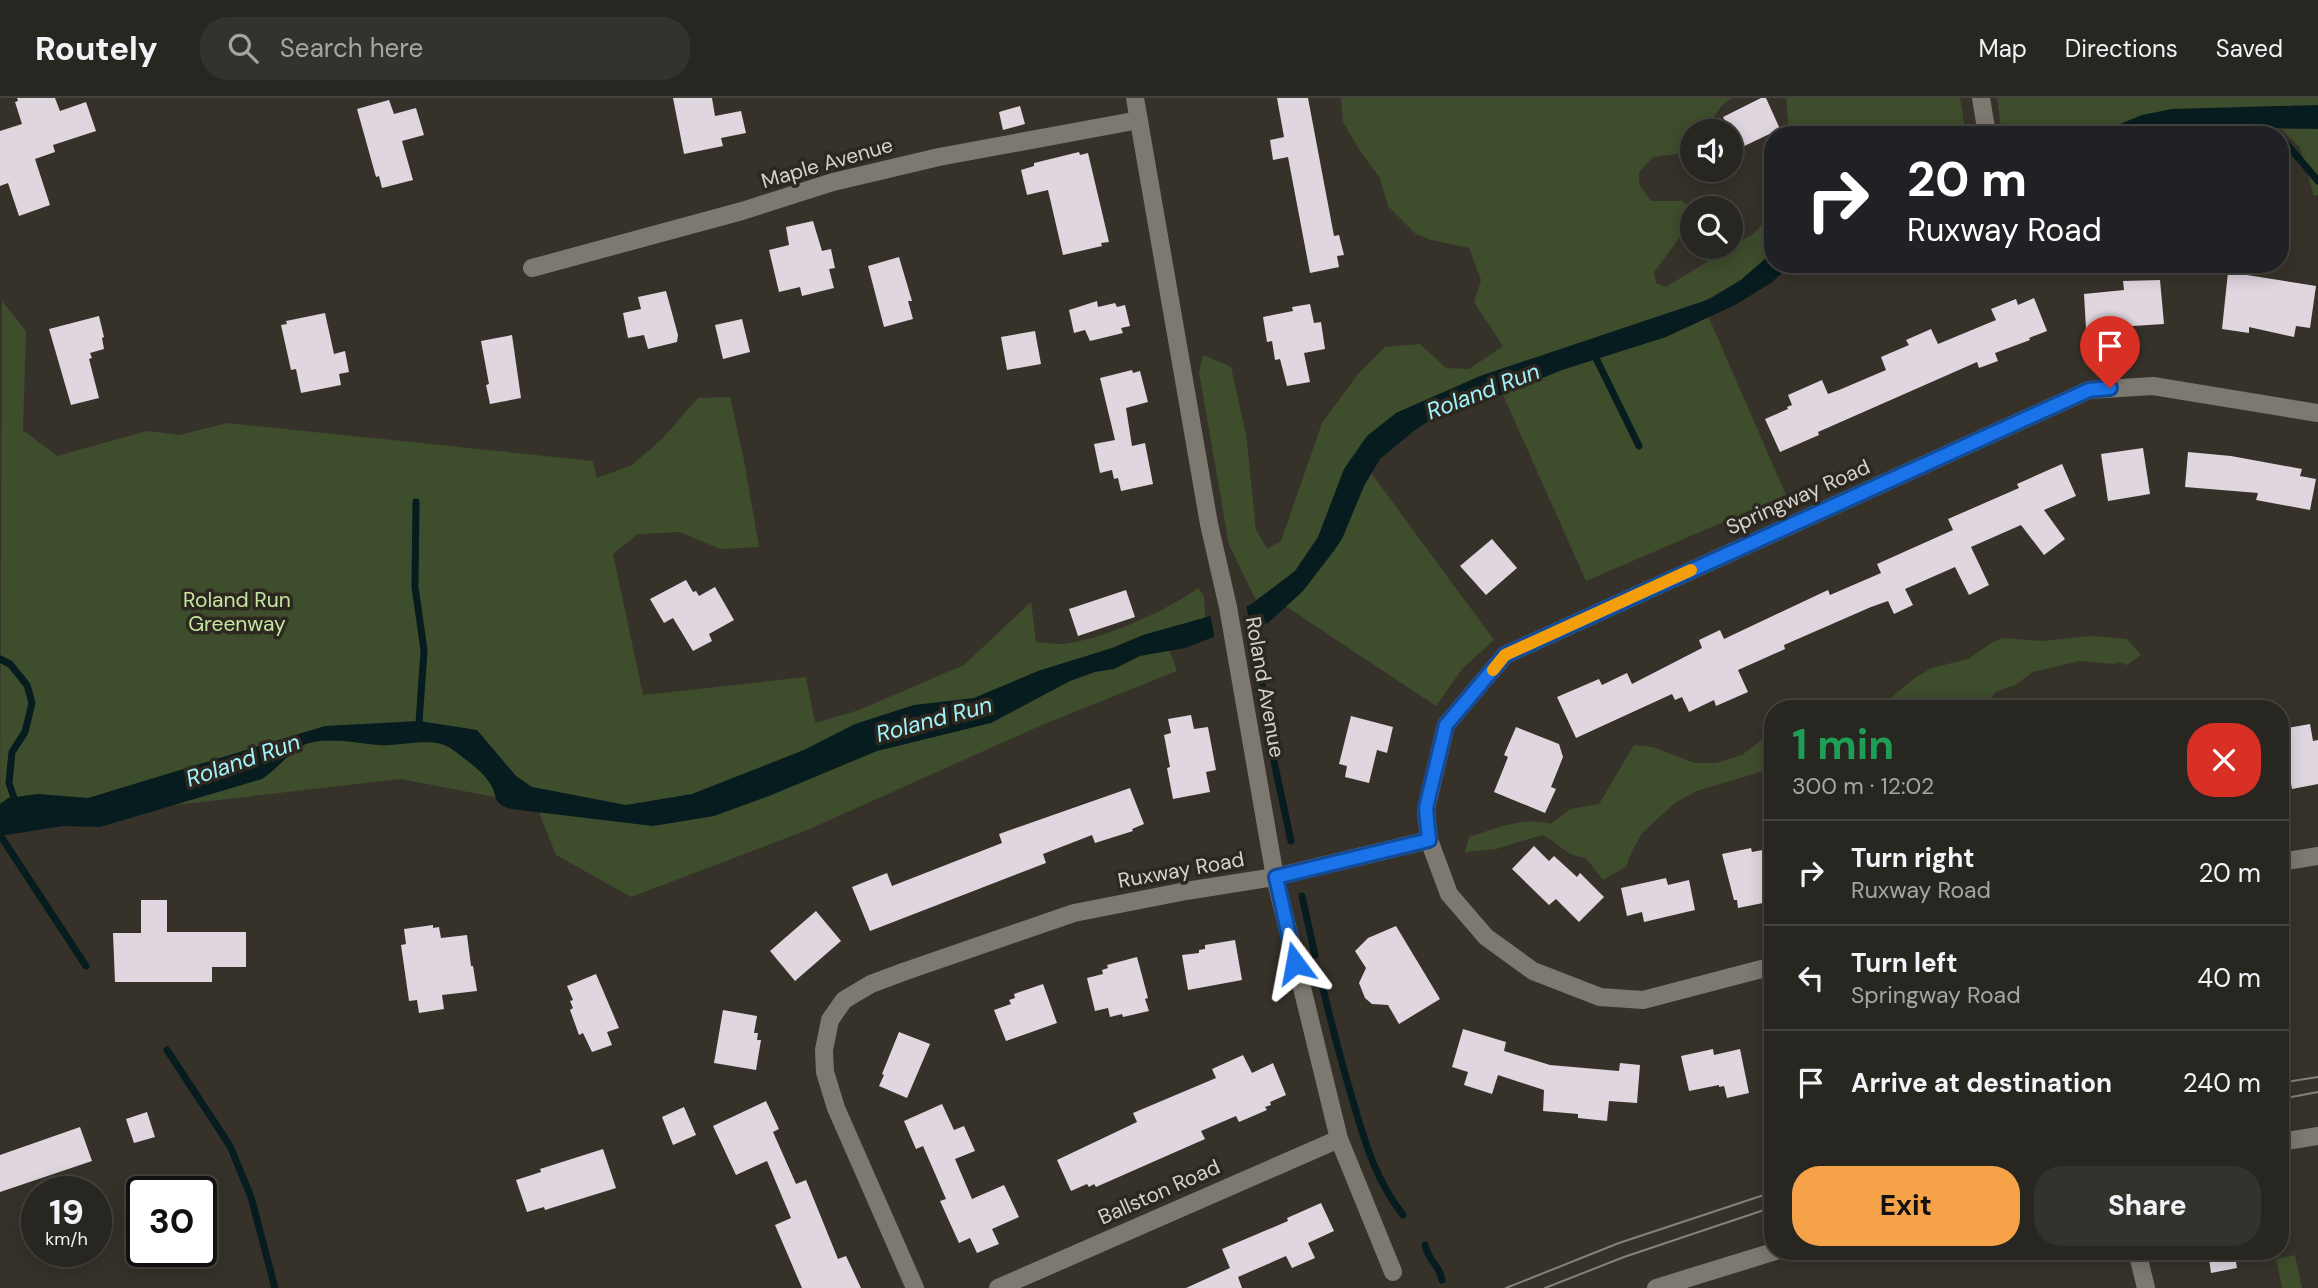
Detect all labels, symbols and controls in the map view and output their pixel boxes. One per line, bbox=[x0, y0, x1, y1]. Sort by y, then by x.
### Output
search box bbox=[200, 17, 690, 80]
text: Routely bbox=[35, 27, 158, 70]
icon: search bbox=[224, 29, 262, 67]
text: Search here bbox=[280, 31, 423, 65]
text: Map bbox=[1979, 33, 2027, 64]
text: Directions bbox=[2065, 33, 2178, 64]
text: Saved bbox=[2216, 33, 2283, 64]
map controls bbox=[1680, 119, 1743, 259]
button: sound bbox=[1680, 119, 1743, 182]
street label: Maple Avenue bbox=[758, 131, 896, 195]
text: 20 m bbox=[1907, 147, 2027, 211]
icon: right bbox=[1792, 154, 1883, 245]
button: search bbox=[1680, 196, 1743, 259]
text: Ruxway Road bbox=[1907, 209, 2102, 251]
pin bbox=[2080, 316, 2140, 388]
icon: arrive bbox=[2091, 327, 2129, 365]
water label: Roland Run bbox=[1422, 356, 1544, 426]
street label: Springway Road bbox=[1722, 453, 1874, 541]
park label: Roland Run Greenway bbox=[183, 586, 291, 638]
street label: Roland Avenue bbox=[1239, 614, 1291, 760]
water label: Roland Run bbox=[873, 689, 995, 749]
text: 1 min bbox=[1792, 717, 1894, 772]
button: close bbox=[2187, 723, 2261, 797]
water label: Roland Run bbox=[182, 726, 304, 794]
text: 300 m · 12:02 bbox=[1792, 771, 1934, 801]
text: Turn right bbox=[1851, 841, 1975, 875]
street label: Ruxway Road bbox=[1116, 845, 1246, 895]
icon: right bbox=[1792, 854, 1830, 892]
text: 20 m bbox=[2198, 856, 2261, 890]
text: Ruxway Road bbox=[1851, 875, 1991, 905]
position arrow bbox=[1258, 926, 1332, 1000]
text: Turn left bbox=[1851, 946, 1958, 980]
icon: left bbox=[1792, 959, 1830, 997]
text: 40 m bbox=[2197, 961, 2261, 995]
text: Springway Road bbox=[1851, 980, 2021, 1010]
icon: arrive bbox=[1792, 1064, 1830, 1102]
text: Arrive at destination bbox=[1851, 1066, 2112, 1100]
text: 240 m bbox=[2183, 1066, 2261, 1100]
street label: Ballston Road bbox=[1094, 1153, 1224, 1231]
button: Exit bbox=[1792, 1166, 2020, 1246]
button: Share bbox=[2034, 1166, 2261, 1246]
speed limit sign: 30 bbox=[126, 1176, 217, 1267]
text: 19 bbox=[49, 1189, 84, 1235]
text: km/h bbox=[45, 1227, 88, 1251]

